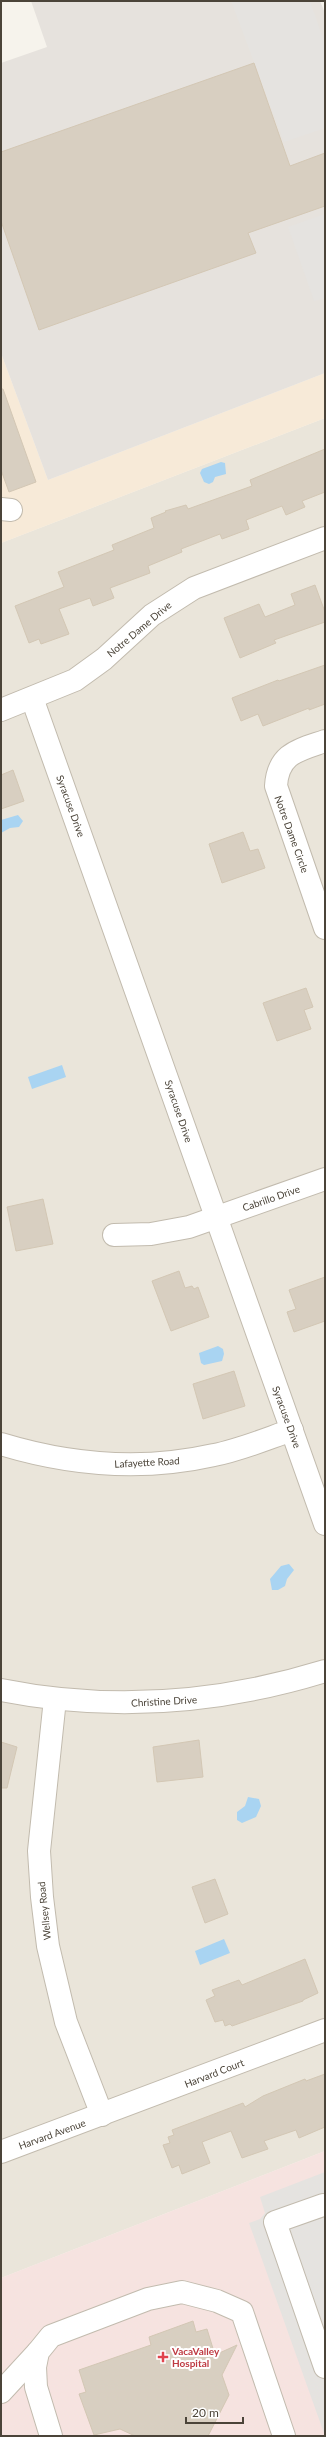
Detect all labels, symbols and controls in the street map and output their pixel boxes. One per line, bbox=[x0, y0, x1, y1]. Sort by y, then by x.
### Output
street label: Notre Dame Drive bbox=[104, 599, 174, 659]
street label: Syracuse Drive bbox=[54, 773, 88, 839]
street label: Notre Dame Circle bbox=[272, 794, 312, 874]
street label: Syracuse Drive bbox=[163, 1078, 195, 1144]
street label: Cabrillo Drive bbox=[241, 1183, 301, 1213]
street label: Syracuse Drive bbox=[270, 1384, 304, 1450]
street label: Lafayette Road bbox=[114, 1454, 180, 1470]
street label: Christine Drive bbox=[131, 1693, 197, 1709]
street label: Wellsey Road bbox=[35, 1881, 53, 1941]
street label: Harvard Court bbox=[183, 2056, 246, 2090]
street label: Harvard Avenue bbox=[17, 2116, 87, 2152]
place label: VacaValley Hospital bbox=[171, 2345, 220, 2369]
marker: VacaValley Hospital bbox=[157, 2351, 169, 2363]
scale bar bbox=[186, 2399, 243, 2425]
text: 20 m bbox=[192, 2405, 219, 2420]

